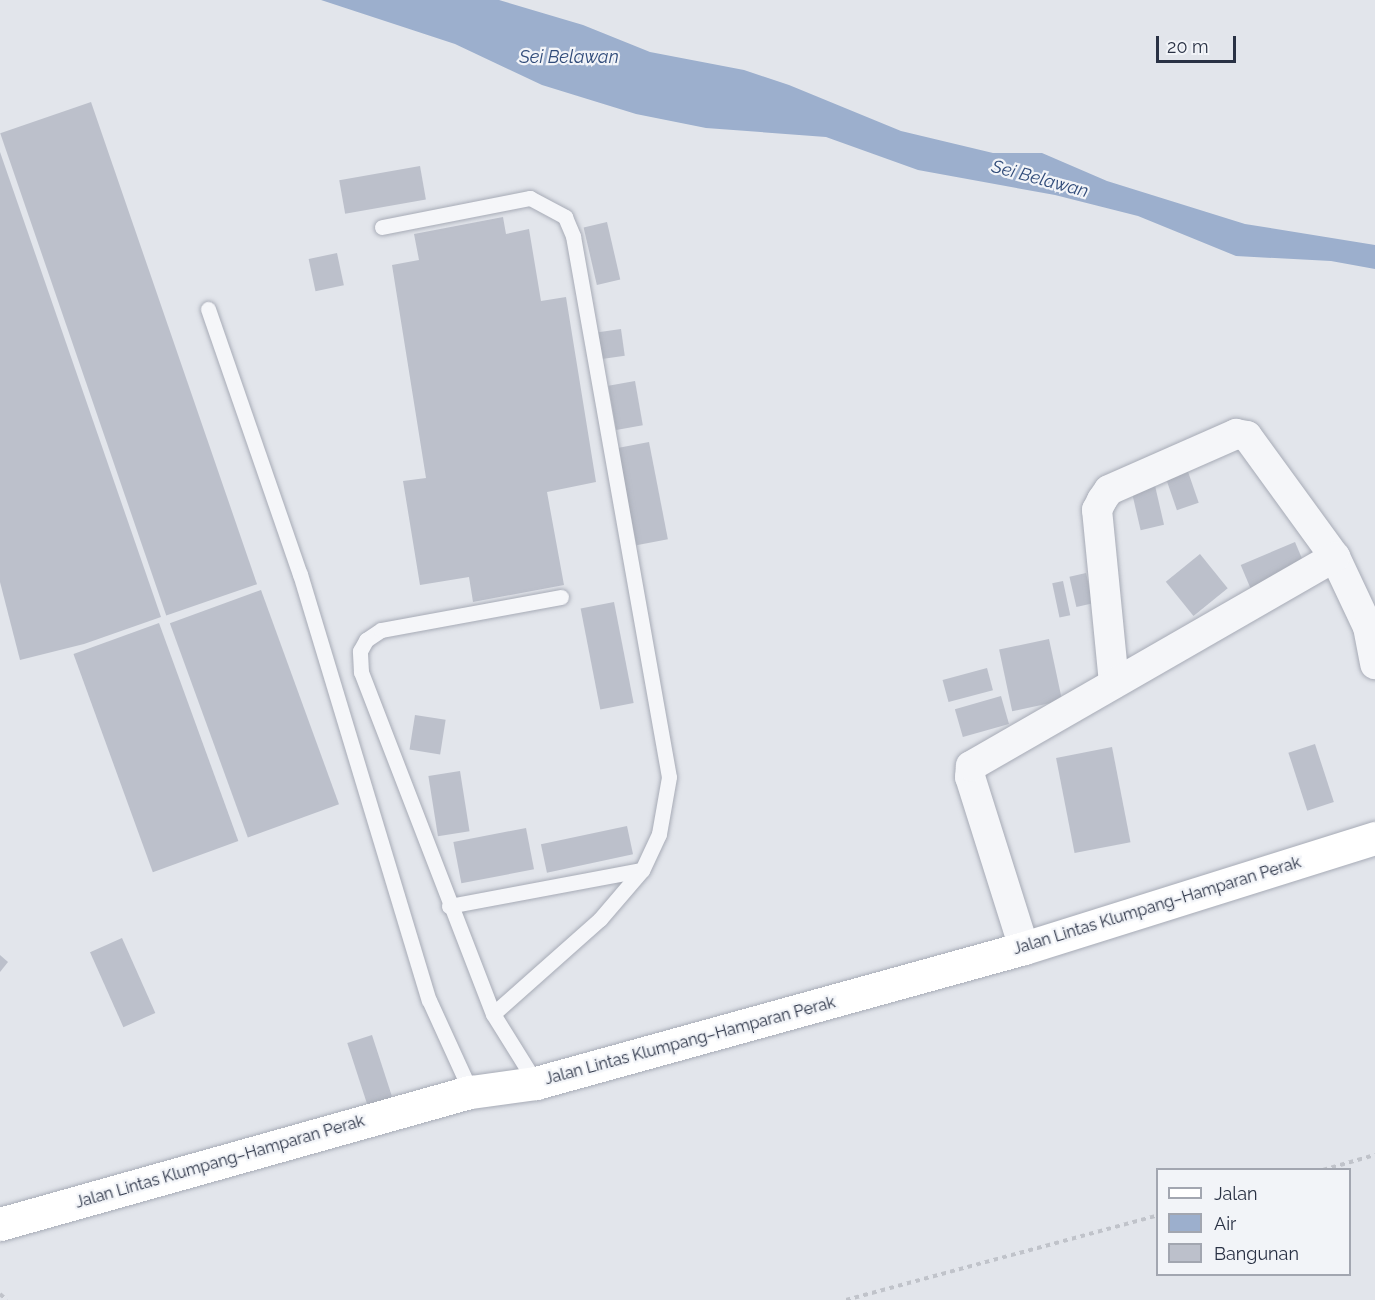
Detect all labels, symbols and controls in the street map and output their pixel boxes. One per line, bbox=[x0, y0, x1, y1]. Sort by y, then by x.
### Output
scale bar bbox=[1159, 24, 1238, 62]
text: 20 m bbox=[1167, 36, 1209, 57]
water label: Sei Belawan bbox=[519, 46, 619, 68]
water label: Sei Belawan bbox=[989, 156, 1091, 202]
street label: Jalan Lintas Klumpang–Hamparan Perak bbox=[1011, 853, 1303, 959]
street label: Jalan Lintas Klumpang–Hamparan Perak bbox=[543, 993, 837, 1089]
street label: Jalan Lintas Klumpang–Hamparan Perak bbox=[73, 1111, 367, 1213]
legend bbox=[1156, 1168, 1351, 1276]
text: Jalan bbox=[1214, 1183, 1258, 1204]
text: Air bbox=[1214, 1213, 1236, 1234]
text: Bangunan bbox=[1214, 1243, 1299, 1264]

